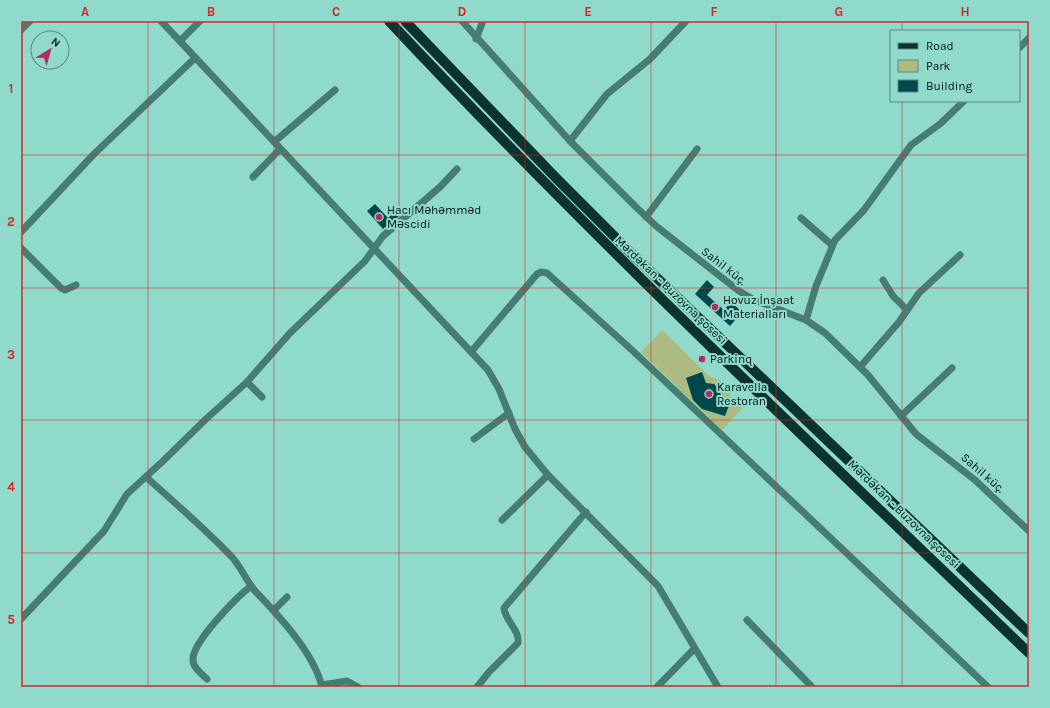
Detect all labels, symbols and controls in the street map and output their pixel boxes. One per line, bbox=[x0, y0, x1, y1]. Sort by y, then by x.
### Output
text: A bbox=[81, 4, 89, 19]
text: B bbox=[207, 4, 215, 19]
text: C bbox=[332, 4, 340, 19]
text: D bbox=[458, 4, 467, 19]
text: E bbox=[584, 4, 592, 19]
text: F bbox=[710, 4, 718, 19]
text: G bbox=[835, 4, 843, 19]
text: H bbox=[960, 4, 970, 19]
north arrow bbox=[30, 30, 70, 70]
legend bbox=[890, 30, 1020, 102]
text: N bbox=[49, 35, 63, 50]
text: Road bbox=[926, 39, 954, 53]
text: Park bbox=[926, 59, 951, 73]
text: Building bbox=[926, 79, 973, 93]
text: 1 bbox=[9, 81, 13, 96]
place label: Hacı Məhəmməd Məscidi bbox=[387, 203, 481, 231]
marker: Hacı Məhəmməd Məscidi bbox=[374, 212, 384, 222]
text: 2 bbox=[7, 214, 15, 229]
street label: Mərdəkan - Buzovna şosesi bbox=[612, 233, 730, 347]
street label: Sahil küç. bbox=[699, 244, 749, 288]
place label: Hovuz İnşaat Materialları bbox=[723, 293, 795, 321]
marker: Hovuz İnşaat Materialları bbox=[710, 302, 720, 312]
text: 3 bbox=[7, 347, 15, 362]
place label: Parkinq bbox=[710, 352, 752, 366]
marker: Parkinq bbox=[697, 354, 707, 364]
place label: Karavella Restoran bbox=[717, 380, 767, 408]
marker: Karavella Restoran bbox=[704, 389, 714, 399]
street label: Sahil küç. bbox=[958, 450, 1008, 496]
street label: Mərdəkan - Buzovna şosesi bbox=[845, 457, 963, 571]
text: 4 bbox=[7, 479, 15, 494]
text: 5 bbox=[7, 612, 15, 627]

